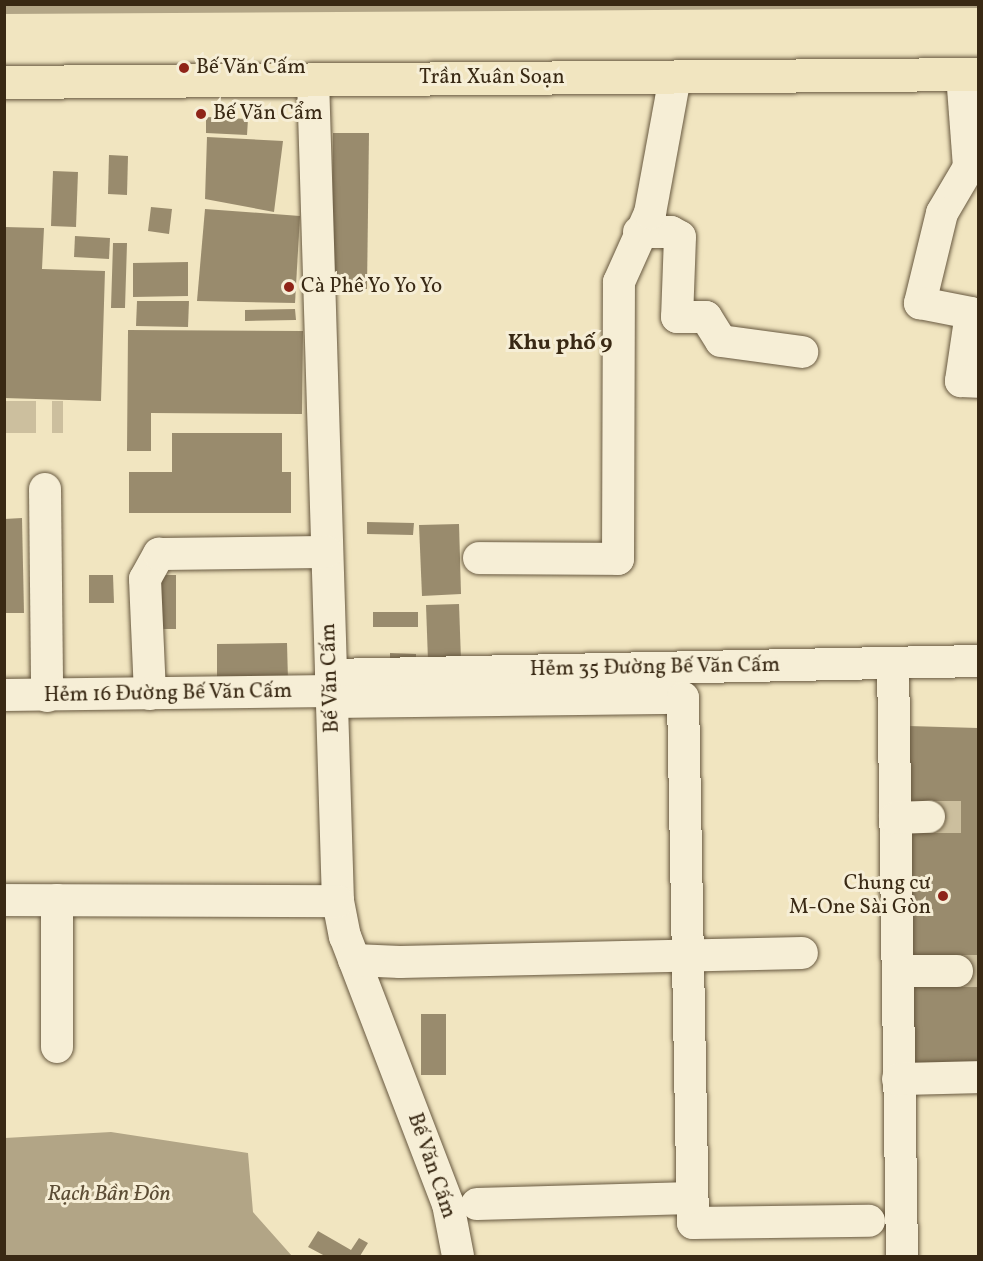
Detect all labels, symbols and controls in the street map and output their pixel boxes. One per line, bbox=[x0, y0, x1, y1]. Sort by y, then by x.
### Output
place label: Bế Văn Cấm bbox=[196, 55, 307, 81]
marker: Bế Văn Cấm bbox=[177, 61, 191, 75]
street label: Trần Xuân Soạn bbox=[419, 65, 565, 91]
place label: Bế Văn Cẩm bbox=[213, 101, 324, 127]
marker: Bế Văn Cẩm bbox=[194, 107, 208, 121]
place label: Cà Phê Yo Yo Yo bbox=[301, 274, 444, 300]
marker: Cà Phê Yo Yo Yo bbox=[282, 280, 296, 294]
district label: Khu phố 9 bbox=[508, 331, 612, 357]
street label: Bế Văn Cấm bbox=[316, 622, 346, 734]
street label: Hẻm 35 Đường Bế Văn Cấm bbox=[529, 653, 781, 683]
street label: Hẻm 16 Đường Bế Văn Cấm bbox=[43, 679, 293, 709]
place label: Chung cư M-One Sài Gòn bbox=[789, 871, 931, 921]
marker: Chung cư M-One Sài Gòn bbox=[936, 889, 950, 903]
street label: Bế Văn Cấm bbox=[401, 1110, 461, 1222]
water label: Rạch Bần Đôn bbox=[47, 1182, 171, 1208]

